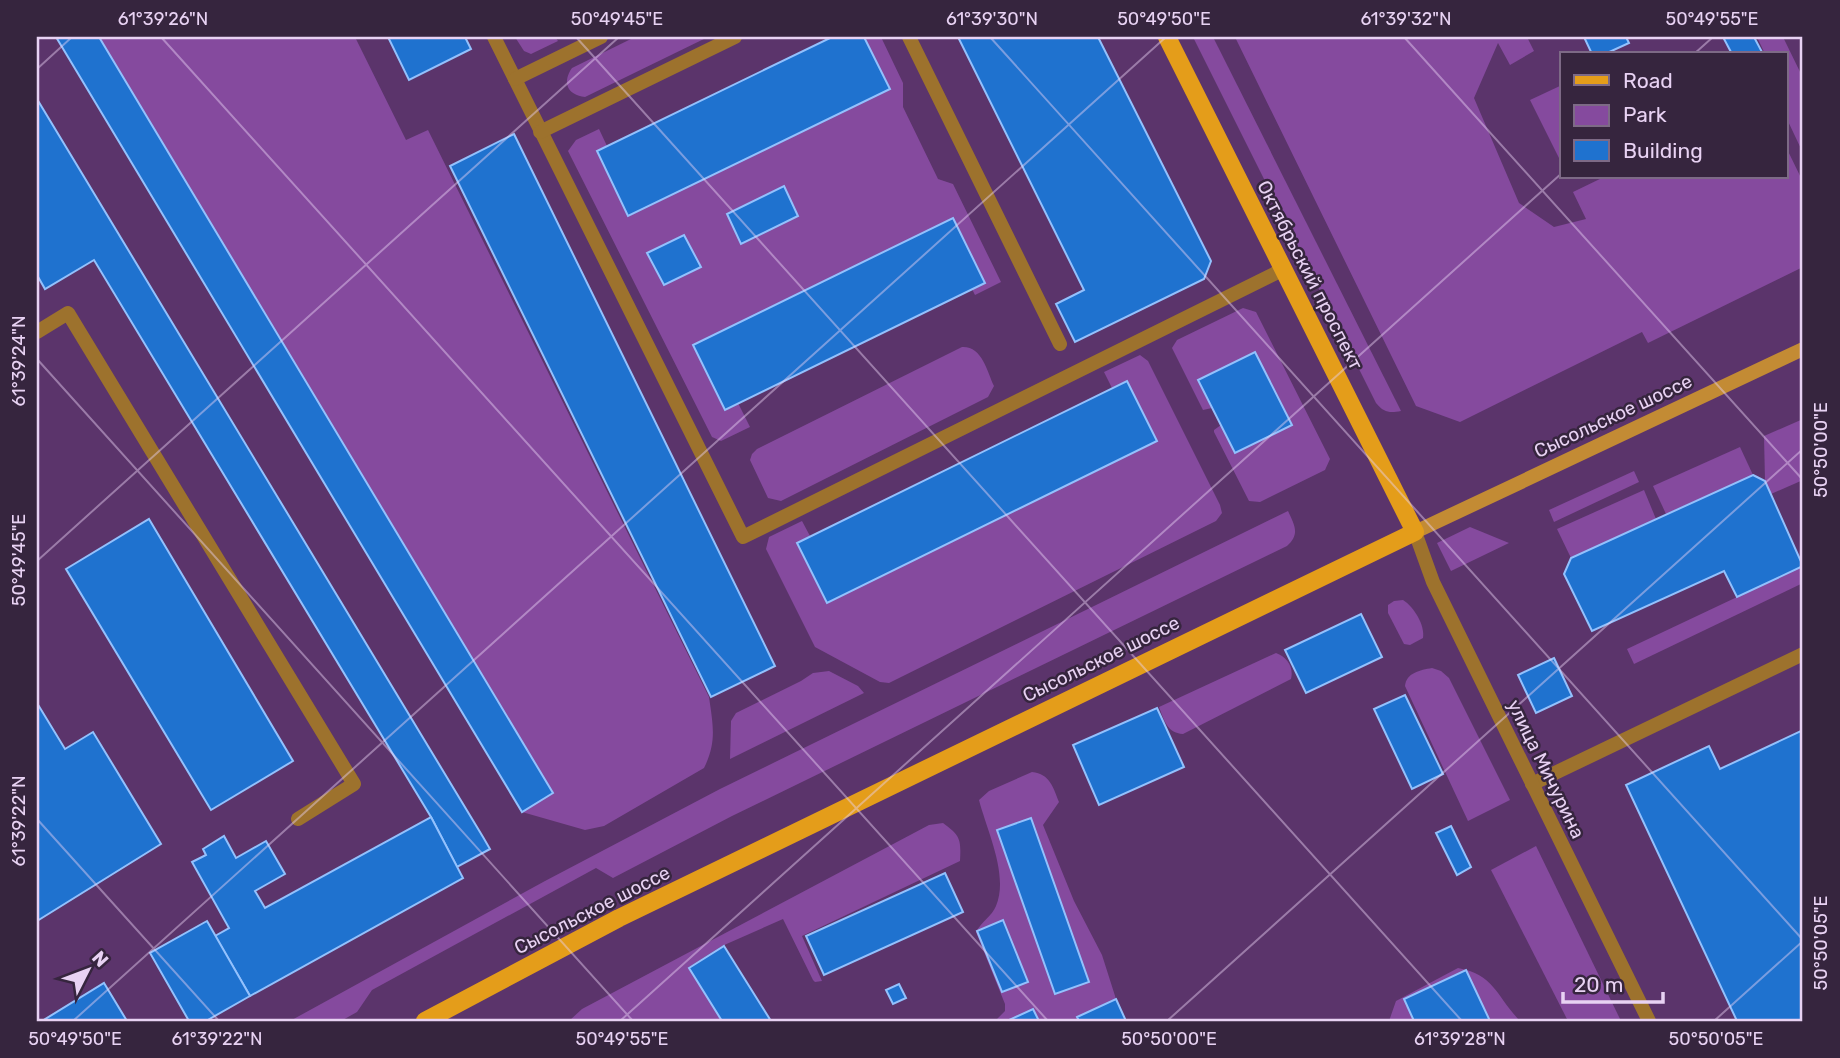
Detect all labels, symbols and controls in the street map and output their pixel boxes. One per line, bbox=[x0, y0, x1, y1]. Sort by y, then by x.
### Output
text: 61°39'26"N bbox=[118, 8, 208, 30]
text: 50°49'45"E bbox=[571, 8, 663, 30]
text: 61°39'30"N bbox=[946, 8, 1038, 30]
text: 50°49'50"E bbox=[1117, 8, 1211, 30]
text: 61°39'32"N bbox=[1360, 8, 1452, 30]
text: 50°49'55"E bbox=[1666, 8, 1759, 30]
legend bbox=[1560, 52, 1787, 178]
text: Road bbox=[1623, 68, 1673, 93]
text: Park bbox=[1623, 102, 1667, 127]
text: Building bbox=[1623, 138, 1703, 163]
street label: Октябрьский проспект bbox=[1252, 177, 1368, 374]
text: 61°39'24"N bbox=[8, 316, 30, 406]
street label: Сысольское шоссе bbox=[1530, 369, 1696, 463]
text: 50°50'00"E bbox=[1810, 402, 1832, 498]
text: 50°49'45"E bbox=[8, 514, 30, 606]
street label: Сысольское шоссе bbox=[1019, 611, 1183, 707]
street label: улица Мичурина bbox=[1502, 696, 1590, 842]
text: 61°39'22"N bbox=[8, 776, 30, 866]
street label: Сысольское шоссе bbox=[510, 861, 674, 959]
text: 50°50'05"E bbox=[1810, 896, 1832, 990]
north arrow bbox=[52, 936, 122, 1006]
text: N bbox=[87, 946, 113, 972]
scale bar bbox=[1563, 960, 1663, 1004]
text: 20 m bbox=[1574, 972, 1623, 997]
text: 50°49'50"E bbox=[28, 1028, 122, 1050]
text: 61°39'22"N bbox=[172, 1028, 262, 1050]
text: 50°49'55"E bbox=[576, 1028, 669, 1050]
text: 50°50'00"E bbox=[1121, 1028, 1217, 1050]
text: 61°39'28"N bbox=[1414, 1028, 1506, 1050]
text: 50°50'05"E bbox=[1669, 1028, 1763, 1050]

